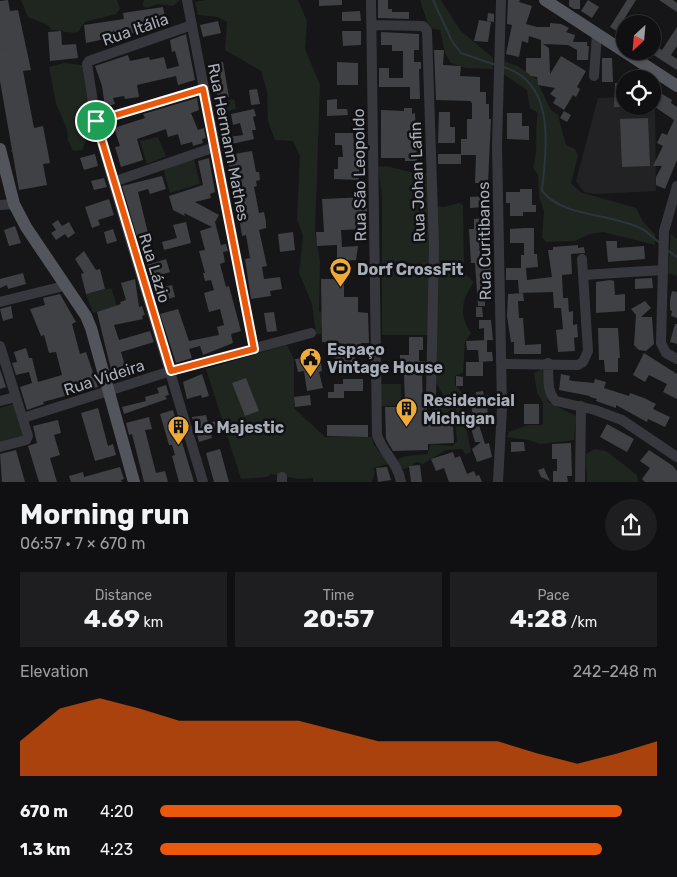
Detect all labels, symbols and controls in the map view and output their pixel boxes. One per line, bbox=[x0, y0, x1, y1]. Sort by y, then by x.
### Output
street label: Rua Itália bbox=[99, 9, 171, 50]
north arrow bbox=[616, 15, 661, 60]
map controls bbox=[616, 15, 661, 115]
street label: Rua Hermann Mathes bbox=[204, 62, 253, 223]
button: locate bbox=[616, 70, 661, 115]
pin bbox=[75, 100, 117, 142]
icon: arrive bbox=[82, 107, 110, 135]
street label: Rua São Leopoldo bbox=[349, 108, 370, 242]
street label: Rua Johan Lafin bbox=[406, 121, 429, 243]
street label: Rua Curitibanos bbox=[474, 182, 495, 300]
street label: Rua Lázio bbox=[135, 231, 174, 305]
sports icon: Dorf CrossFit bbox=[329, 257, 353, 288]
place label: Dorf CrossFit bbox=[357, 260, 464, 279]
place label: Espaço Vintage House bbox=[327, 340, 443, 377]
public building icon: Espaço Vintage House bbox=[299, 346, 323, 377]
street label: Rua Videira bbox=[61, 355, 147, 399]
place label: Residencial Michigan bbox=[423, 391, 515, 428]
building icon: Residencial Michigan bbox=[395, 397, 419, 428]
building icon: Le Majestic bbox=[166, 415, 190, 446]
place label: Le Majestic bbox=[194, 418, 284, 437]
text: Morning run bbox=[20, 498, 189, 531]
button: share bbox=[605, 499, 657, 551]
text: 06:57 · 7 × 670 m bbox=[20, 534, 145, 553]
text: Distance bbox=[95, 587, 152, 604]
text: Time bbox=[323, 587, 354, 604]
text: Pace bbox=[537, 587, 570, 604]
text: 4.69 bbox=[84, 604, 140, 633]
text: 20:57 bbox=[303, 604, 374, 633]
text: 4:28 bbox=[510, 604, 567, 633]
text: km bbox=[140, 614, 163, 631]
text: /km bbox=[567, 614, 597, 631]
text: Elevation bbox=[20, 662, 89, 681]
text: 242–248 m bbox=[573, 662, 657, 681]
text: 670 m bbox=[20, 802, 68, 821]
text: 4:20 bbox=[100, 802, 134, 821]
text: 1.3 km bbox=[20, 840, 70, 859]
text: 4:23 bbox=[100, 840, 133, 859]

